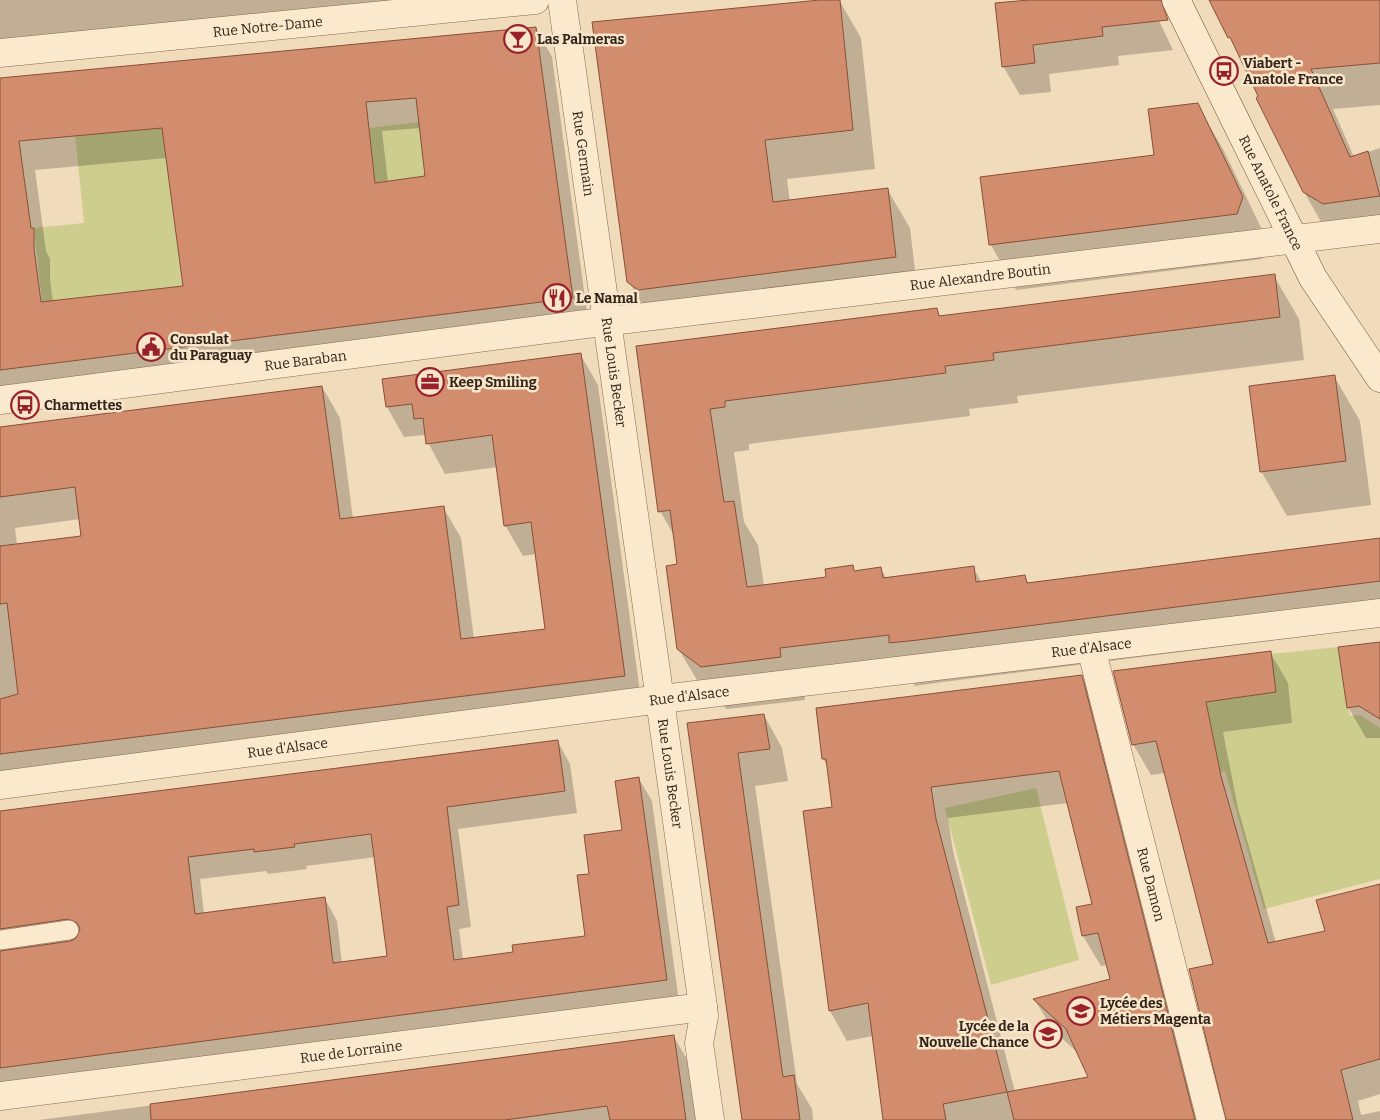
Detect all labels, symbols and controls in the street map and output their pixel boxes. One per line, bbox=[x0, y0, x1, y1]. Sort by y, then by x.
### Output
street label: Rue Notre-Dame bbox=[212, 13, 324, 40]
bar icon: Las Palmeras bbox=[503, 24, 533, 54]
place label: Las Palmeras bbox=[537, 31, 625, 48]
place label: Viabert - Anatole France bbox=[1243, 55, 1343, 88]
bus stop icon: Viabert - Anatole France bbox=[1209, 56, 1239, 86]
street label: Rue Germain bbox=[569, 110, 598, 198]
street label: Rue Anatole France bbox=[1235, 132, 1307, 253]
street label: Rue Alexandre Boutin bbox=[909, 260, 1052, 294]
restaurant icon: Le Namal bbox=[542, 283, 572, 313]
place label: Le Namal bbox=[576, 290, 639, 307]
street label: Rue Louis Becker bbox=[598, 316, 630, 429]
place label: Consulat du Paraguay bbox=[170, 331, 252, 364]
public building icon: Consulat du Paraguay bbox=[136, 332, 166, 362]
street label: Rue Baraban bbox=[263, 347, 348, 374]
office icon: Keep Smiling bbox=[415, 367, 445, 397]
place label: Keep Smiling bbox=[449, 374, 537, 391]
bus stop icon: Charmettes bbox=[10, 390, 40, 420]
place label: Charmettes bbox=[44, 397, 122, 414]
street label: Rue d'Alsace bbox=[1050, 634, 1133, 661]
street label: Rue d'Alsace bbox=[648, 682, 730, 709]
street label: Rue Louis Becker bbox=[654, 717, 686, 830]
street label: Rue d'Alsace bbox=[246, 734, 329, 761]
street label: Rue Damon bbox=[1134, 846, 1169, 923]
place label: Lycée des Métiers Magenta bbox=[1100, 995, 1211, 1028]
school or university icon: Lycée des Métiers Magenta bbox=[1066, 996, 1096, 1026]
place label: Lycée de la Nouvelle Chance bbox=[919, 1018, 1029, 1051]
school or university icon: Lycée de la Nouvelle Chance bbox=[1033, 1019, 1063, 1049]
street label: Rue de Lorraine bbox=[299, 1037, 403, 1066]

